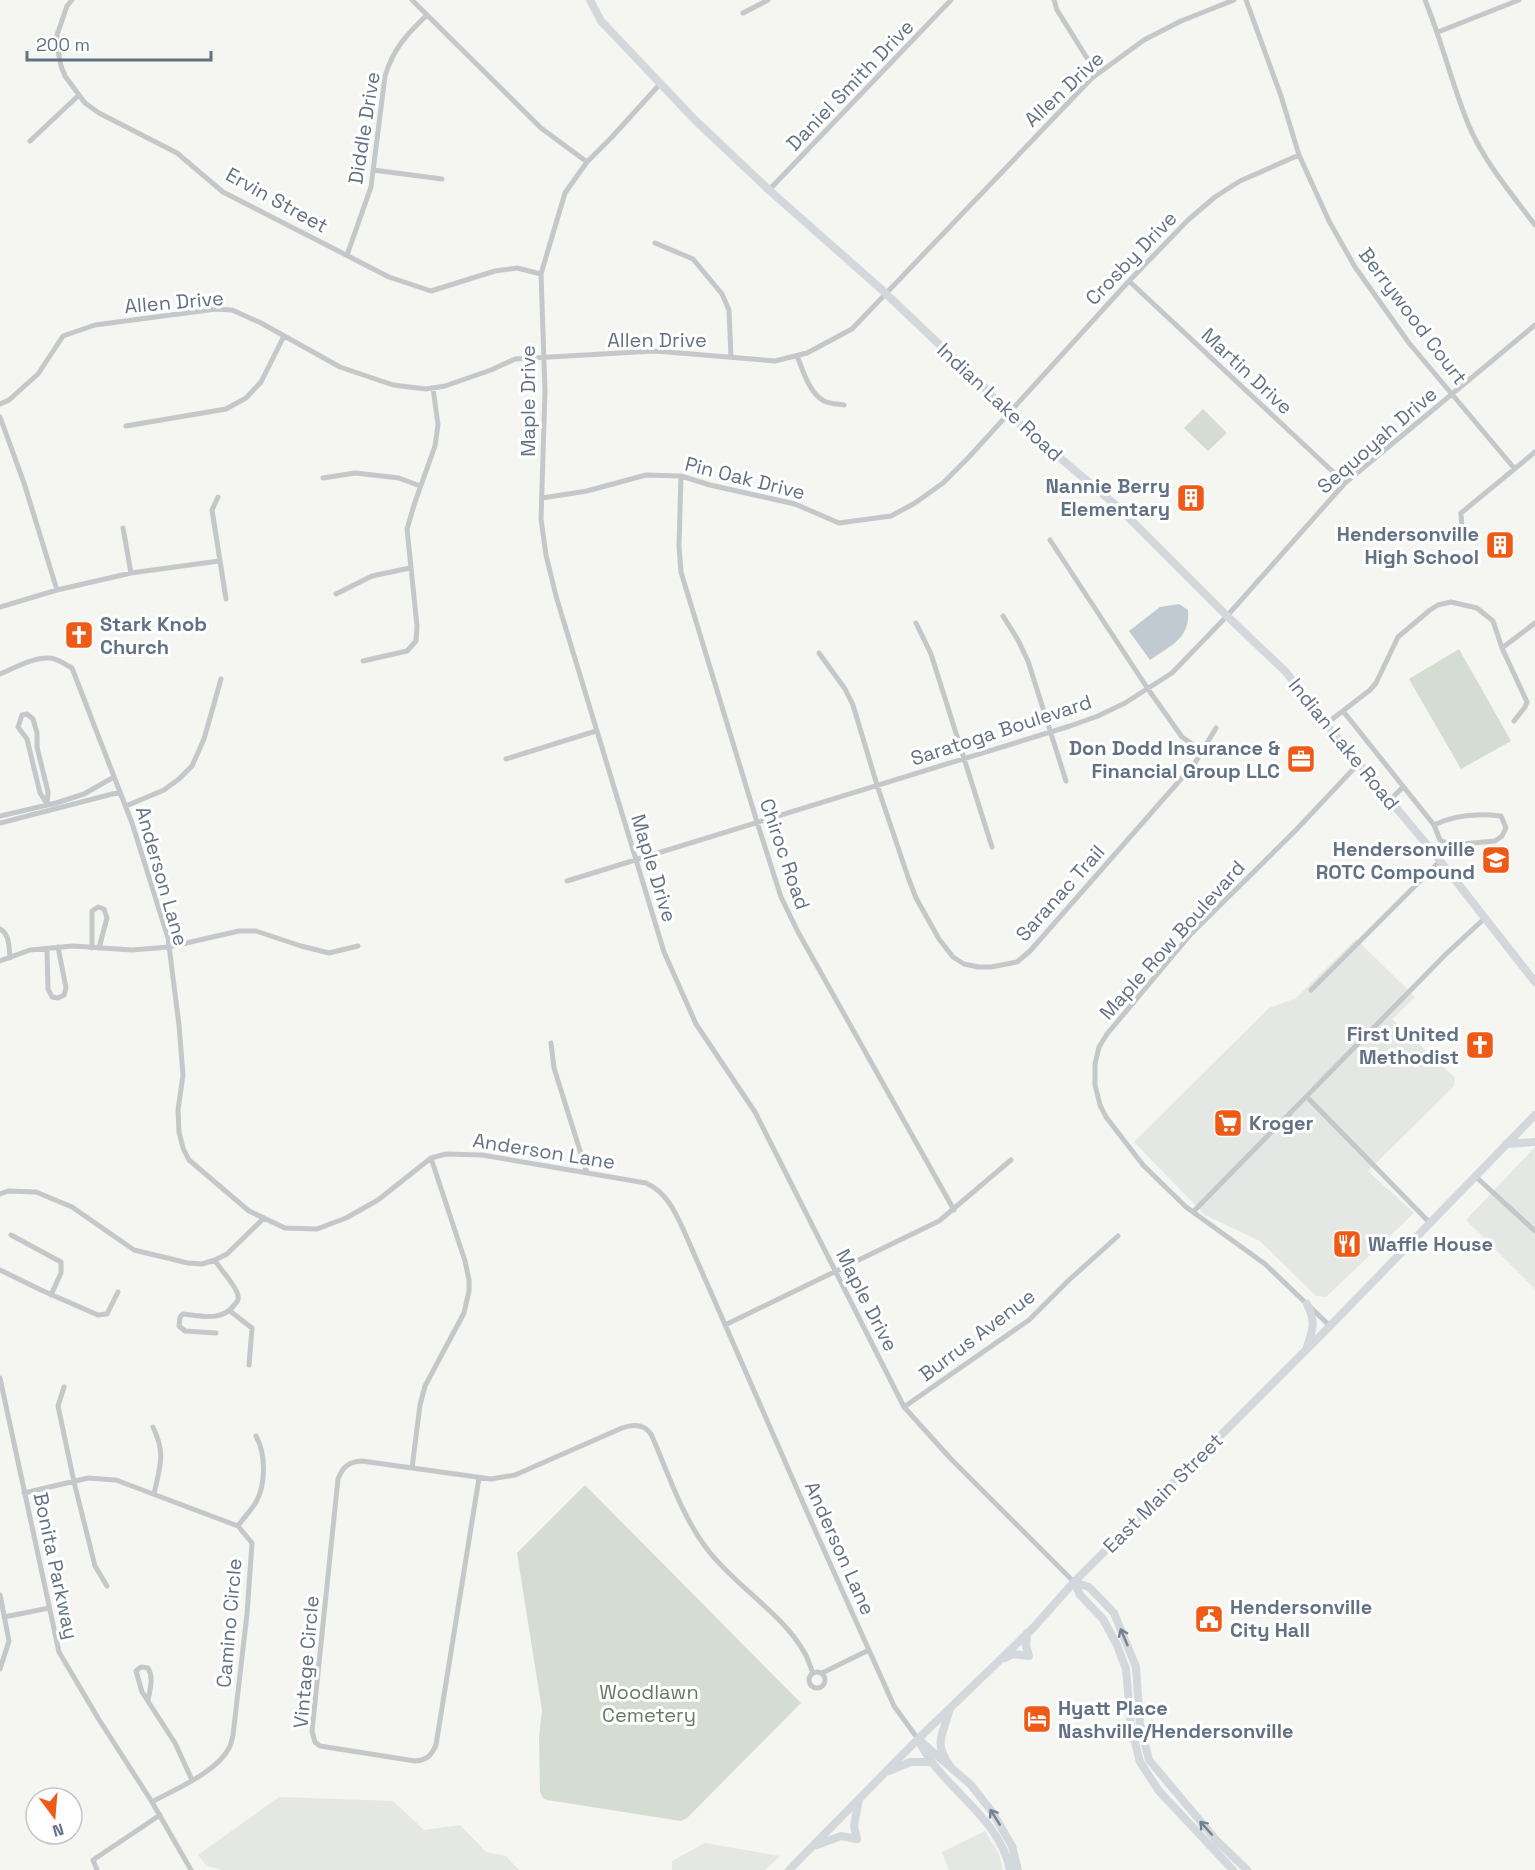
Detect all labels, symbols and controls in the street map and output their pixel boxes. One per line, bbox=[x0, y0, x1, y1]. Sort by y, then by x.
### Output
street label: Daniel Smith Drive bbox=[781, 14, 919, 156]
scale bar bbox=[27, 24, 212, 62]
text: 200 m bbox=[36, 33, 90, 56]
street label: Allen Drive bbox=[1019, 46, 1109, 132]
street label: Diddle Drive bbox=[342, 70, 386, 186]
street label: Ervin Street bbox=[221, 161, 333, 239]
street label: Crosby Drive bbox=[1080, 205, 1182, 311]
street label: Berrywood Court bbox=[1353, 242, 1473, 390]
street label: Allen Drive bbox=[123, 285, 225, 319]
street label: Martin Drive bbox=[1196, 322, 1298, 420]
street label: Allen Drive bbox=[607, 327, 707, 353]
street label: Indian Lake Road bbox=[932, 337, 1068, 467]
street label: Maple Drive bbox=[515, 345, 541, 457]
street label: Sequoyah Drive bbox=[1312, 381, 1442, 499]
street label: Pin Oak Drive bbox=[682, 451, 808, 505]
place label: Nannie Berry Elementary bbox=[1045, 473, 1170, 522]
building icon: Nannie Berry Elementary bbox=[1175, 482, 1207, 514]
place label: Hendersonville High School bbox=[1337, 521, 1479, 570]
building icon: Hendersonville High School bbox=[1484, 529, 1516, 561]
place label: Stark Knob Church bbox=[100, 611, 207, 660]
church icon: Stark Knob Church bbox=[63, 619, 95, 651]
street label: Indian Lake Road bbox=[1283, 673, 1405, 815]
street label: Saratoga Boulevard bbox=[907, 688, 1095, 772]
place label: Don Dodd Insurance & Financial Group LLC bbox=[1069, 735, 1280, 784]
office icon: Don Dodd Insurance & Financial Group LLC bbox=[1285, 743, 1317, 775]
street label: Chiroc Road bbox=[754, 795, 816, 913]
street label: Anderson Lane bbox=[130, 803, 194, 949]
street label: Maple Drive bbox=[625, 811, 683, 925]
place label: Hendersonville ROTC Compound bbox=[1316, 836, 1475, 885]
street label: Saranac Trail bbox=[1010, 839, 1110, 947]
school or university icon: Hendersonville ROTC Compound bbox=[1480, 844, 1512, 876]
street label: Maple Row Boulevard bbox=[1094, 855, 1250, 1025]
place label: First United Methodist bbox=[1347, 1021, 1459, 1070]
church icon: First United Methodist bbox=[1464, 1029, 1496, 1061]
supermarket icon: Kroger bbox=[1212, 1107, 1244, 1139]
place label: Kroger bbox=[1249, 1110, 1314, 1136]
street label: Anderson Lane bbox=[471, 1127, 617, 1175]
restaurant icon: Waffle House bbox=[1331, 1228, 1363, 1260]
place label: Waffle House bbox=[1368, 1231, 1493, 1257]
street label: Maple Drive bbox=[830, 1244, 904, 1356]
street label: Burrus Avenue bbox=[914, 1283, 1040, 1387]
street label: East Main Street bbox=[1097, 1427, 1229, 1559]
street label: Anderson Lane bbox=[799, 1477, 881, 1619]
street label: Bonita Parkway bbox=[28, 1490, 84, 1642]
street label: Camino Circle bbox=[210, 1557, 248, 1689]
place label: Hendersonville City Hall bbox=[1230, 1594, 1372, 1643]
street label: Vintage Circle bbox=[287, 1595, 325, 1729]
public building icon: Hendersonville City Hall bbox=[1193, 1603, 1225, 1635]
one-way arrow bbox=[1118, 1628, 1129, 1647]
park label: Woodlawn Cemetery bbox=[599, 1679, 699, 1728]
place label: Hyatt Place Nashville/Hendersonville bbox=[1058, 1695, 1294, 1744]
hotel icon: Hyatt Place Nashville/Hendersonville bbox=[1021, 1703, 1053, 1735]
north arrow bbox=[24, 1786, 84, 1846]
one-way arrow bbox=[989, 1809, 1001, 1826]
text: N bbox=[50, 1818, 66, 1842]
one-way arrow bbox=[1199, 1821, 1213, 1836]

